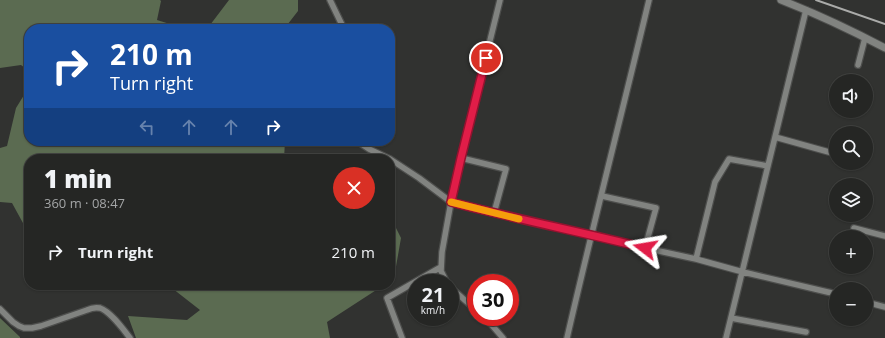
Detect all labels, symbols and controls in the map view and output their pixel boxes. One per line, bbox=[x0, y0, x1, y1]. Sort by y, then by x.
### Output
text: 210 m bbox=[110, 35, 193, 73]
icon: right bbox=[44, 40, 96, 92]
pin bbox=[469, 41, 503, 75]
icon: arrive bbox=[475, 47, 497, 69]
text: Turn right bbox=[110, 71, 193, 95]
map controls bbox=[829, 74, 873, 326]
button: sound bbox=[829, 74, 873, 118]
icon: left bbox=[136, 116, 158, 138]
icon: ahead bbox=[178, 116, 200, 138]
icon: ahead bbox=[220, 116, 242, 138]
icon: right bbox=[262, 116, 284, 138]
button: search bbox=[829, 126, 873, 170]
text: 1 min bbox=[44, 162, 112, 195]
button: close bbox=[333, 167, 375, 209]
button: layers bbox=[829, 178, 873, 222]
text: 360 m · 08:47 bbox=[44, 194, 125, 212]
position arrow bbox=[624, 227, 666, 269]
button: + bbox=[829, 230, 873, 274]
icon: right bbox=[44, 241, 66, 263]
text: Turn right bbox=[78, 242, 153, 262]
text: 210 m bbox=[331, 242, 375, 262]
speed limit sign: 30 bbox=[467, 274, 519, 326]
text: 21 bbox=[422, 281, 444, 308]
button: − bbox=[829, 282, 873, 326]
text: km/h bbox=[421, 303, 445, 317]

